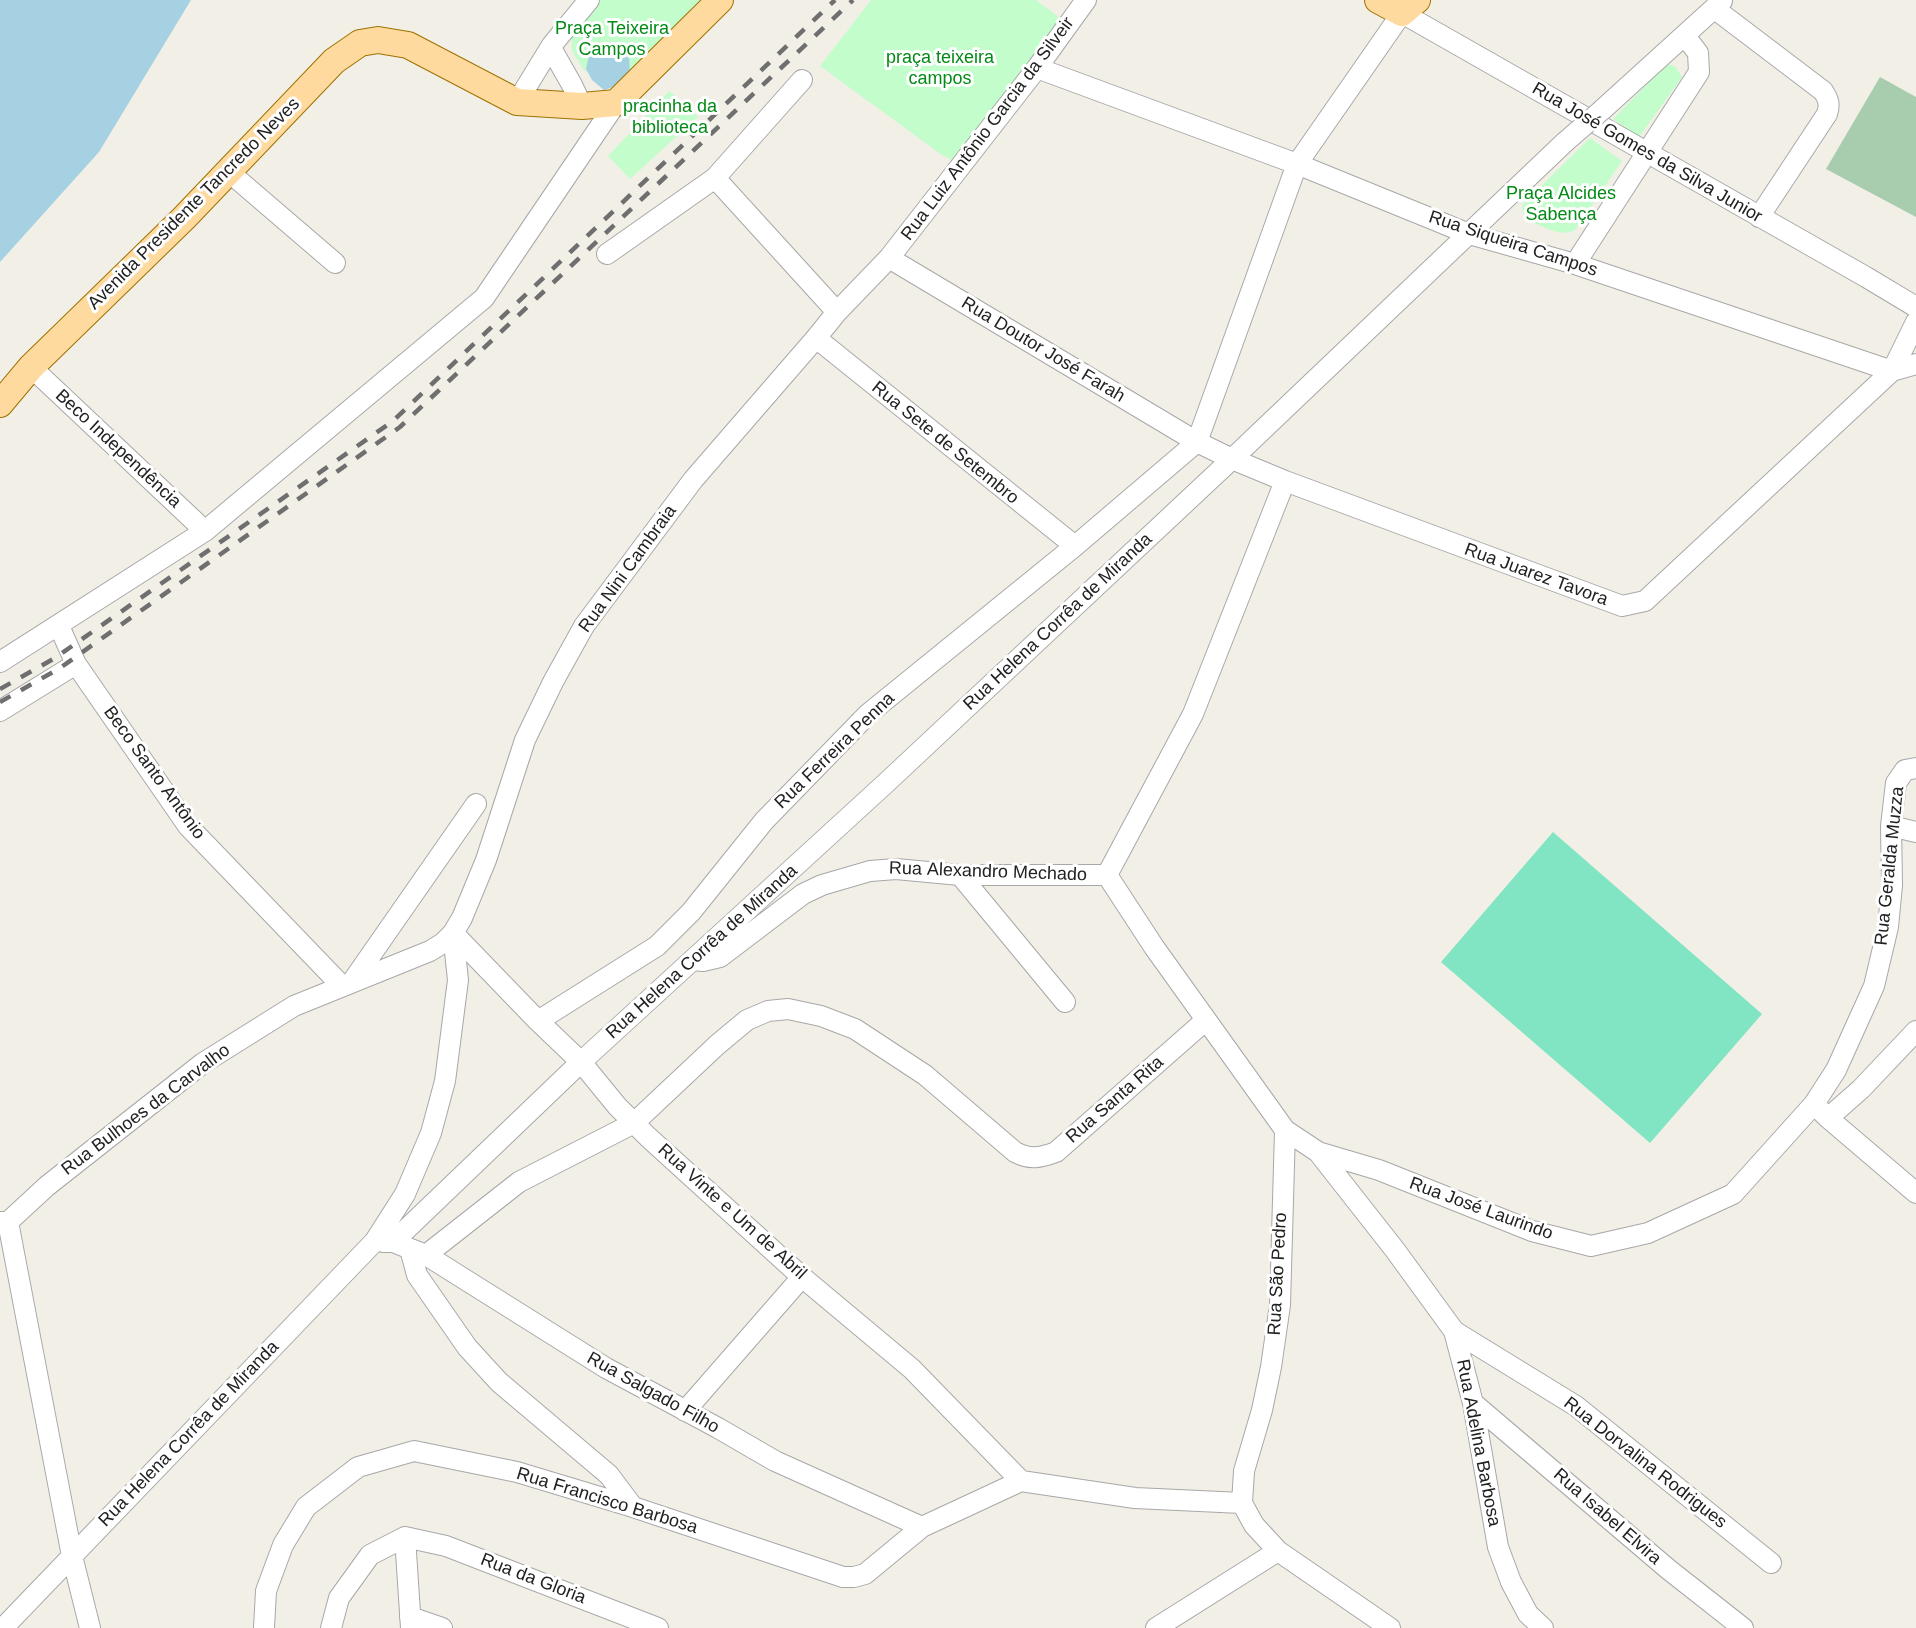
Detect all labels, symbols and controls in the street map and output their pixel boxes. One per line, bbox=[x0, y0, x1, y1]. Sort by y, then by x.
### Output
street label: Rua Luiz Antônio Garcia da Silveir bbox=[897, 13, 1079, 245]
park label: Praça Teixeira Campos bbox=[555, 18, 669, 60]
park label: praça teixeira campos bbox=[886, 47, 994, 90]
street label: Rua José Gomes da Silva Junior bbox=[1528, 78, 1766, 228]
street label: Avenida Presidente Tancredo Neves bbox=[84, 94, 304, 314]
park label: pracinha da biblioteca bbox=[623, 96, 717, 138]
park label: Praça Alcides Sabença bbox=[1506, 183, 1616, 226]
street label: Rua Siqueira Campos bbox=[1426, 207, 1600, 281]
street label: Rua Doutor José Farah bbox=[957, 293, 1129, 407]
street label: Rua Sete de Setembro bbox=[867, 377, 1023, 509]
street label: Beco Independência bbox=[51, 385, 185, 513]
street label: Rua Nini Cambraia bbox=[575, 501, 681, 637]
street label: Rua Helena Corrêa de Miranda bbox=[959, 529, 1157, 715]
street label: Rua Juarez Tavora bbox=[1461, 539, 1611, 611]
street label: Rua Ferreira Penna bbox=[771, 688, 899, 814]
street label: Beco Santo Antônio bbox=[98, 702, 210, 844]
street label: Rua Geralda Muzza bbox=[1871, 785, 1909, 947]
street label: Rua Alexandro Mechado bbox=[889, 858, 1087, 886]
street label: Rua Helena Corrêa de Miranda bbox=[602, 860, 802, 1044]
street label: Rua Bulhoes da Carvalho bbox=[58, 1040, 234, 1180]
street label: Rua Santa Rita bbox=[1062, 1052, 1168, 1148]
street label: Rua Vinte e Um de Abril bbox=[653, 1139, 811, 1285]
street label: Rua José Laurindo bbox=[1406, 1173, 1556, 1245]
street label: Rua São Pedro bbox=[1264, 1212, 1292, 1336]
street label: Rua Helena Corrêa de Miranda bbox=[94, 1337, 284, 1531]
street label: Rua Salgado Filho bbox=[583, 1348, 723, 1438]
street label: Rua Adelina Barbosa bbox=[1451, 1357, 1505, 1529]
street label: Rua Dorvalina Rodrigues bbox=[1559, 1393, 1731, 1533]
street label: Rua Francisco Barbosa bbox=[514, 1463, 700, 1539]
street label: Rua Isabel Elvira bbox=[1549, 1464, 1665, 1570]
street label: Rua da Gloria bbox=[477, 1549, 589, 1609]

